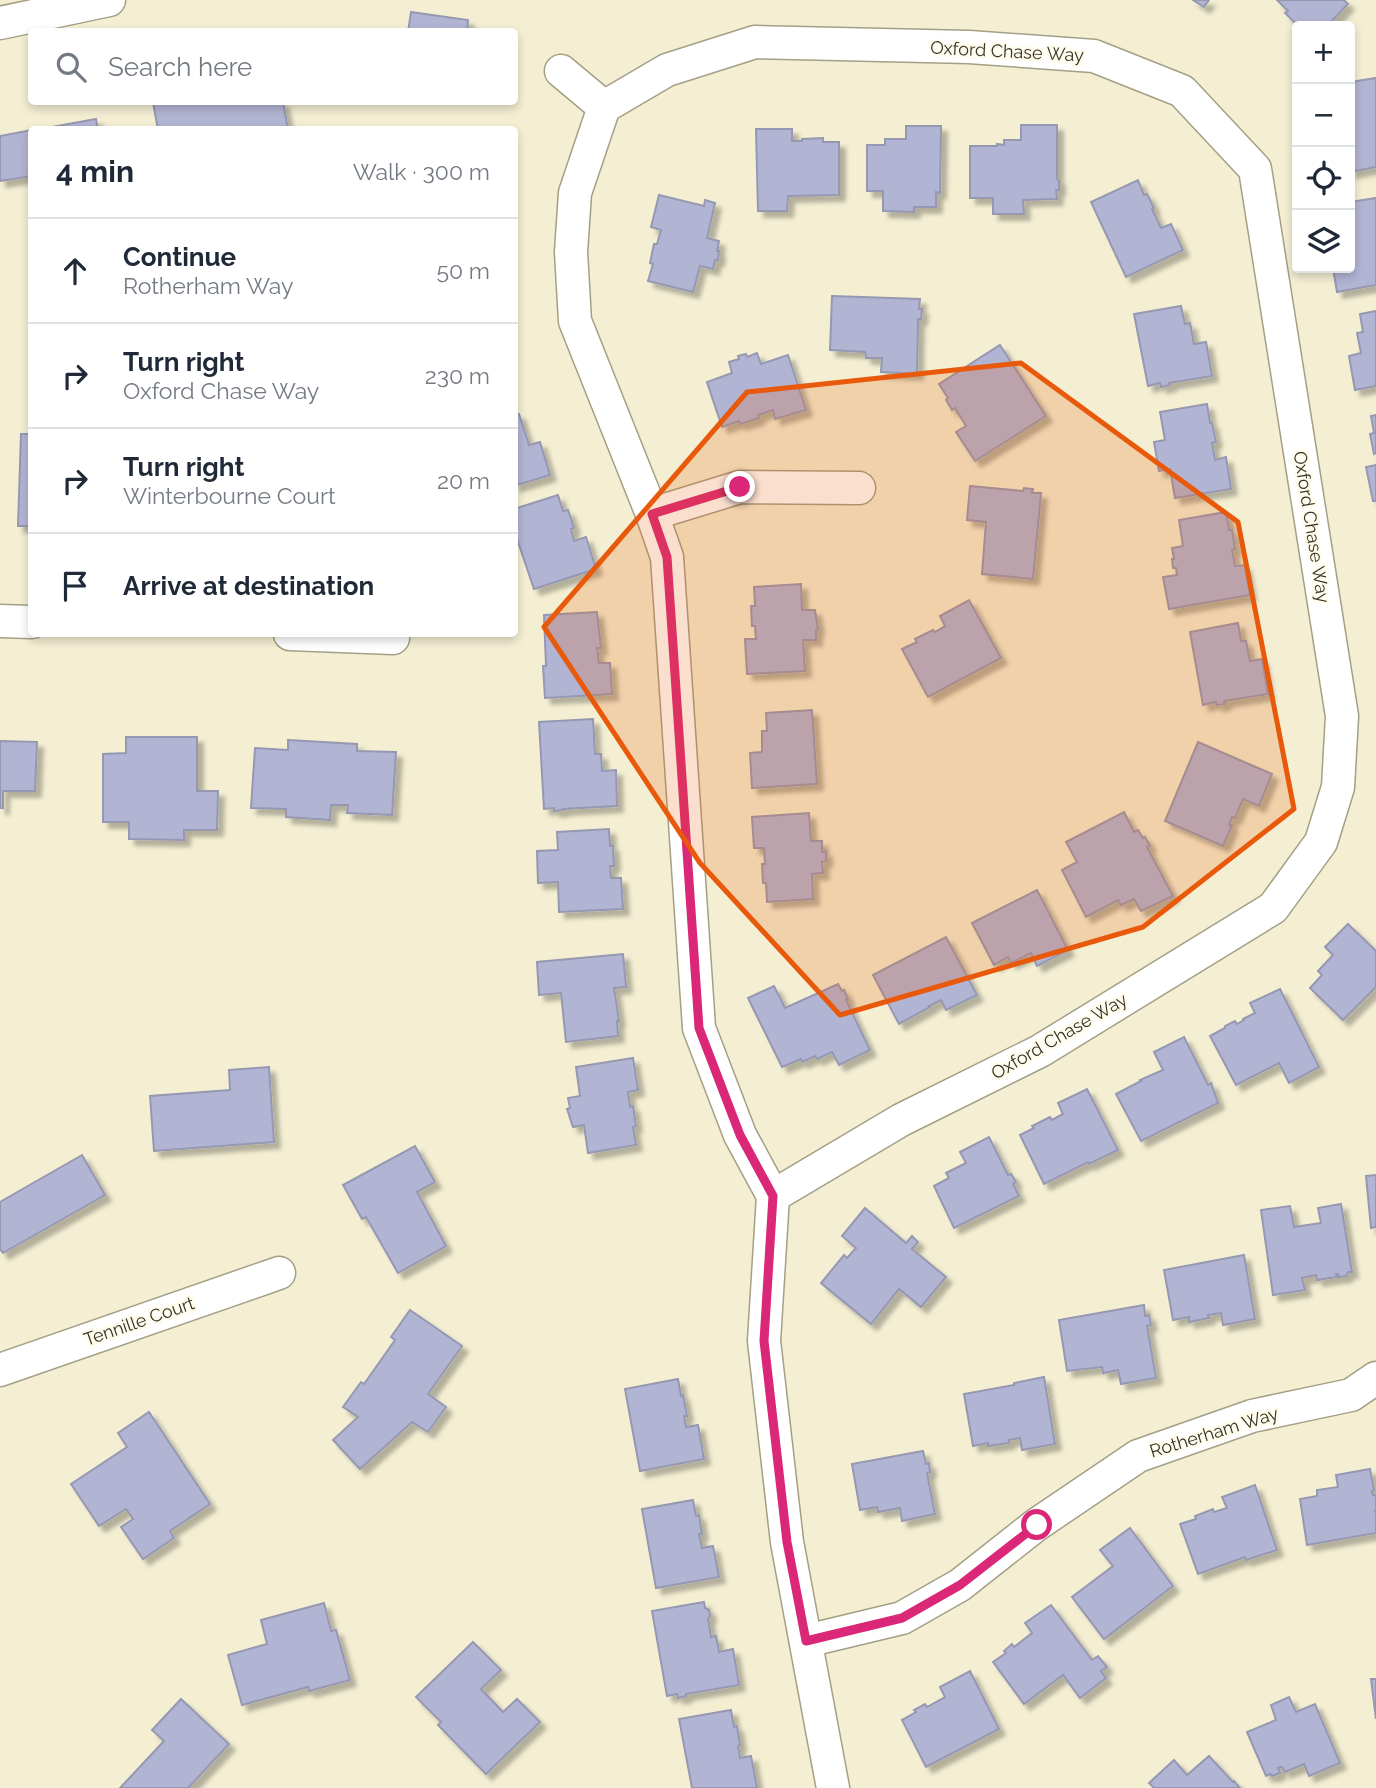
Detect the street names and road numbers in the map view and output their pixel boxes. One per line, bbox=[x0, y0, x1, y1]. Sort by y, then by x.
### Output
street label: Oxford Chase Way bbox=[930, 36, 1085, 66]
street label: Oxford Chase Way bbox=[1290, 449, 1334, 605]
street label: Oxford Chase Way bbox=[987, 988, 1131, 1084]
street label: Tennille Court bbox=[81, 1292, 197, 1350]
street label: Rotherham Way bbox=[1147, 1402, 1281, 1462]

